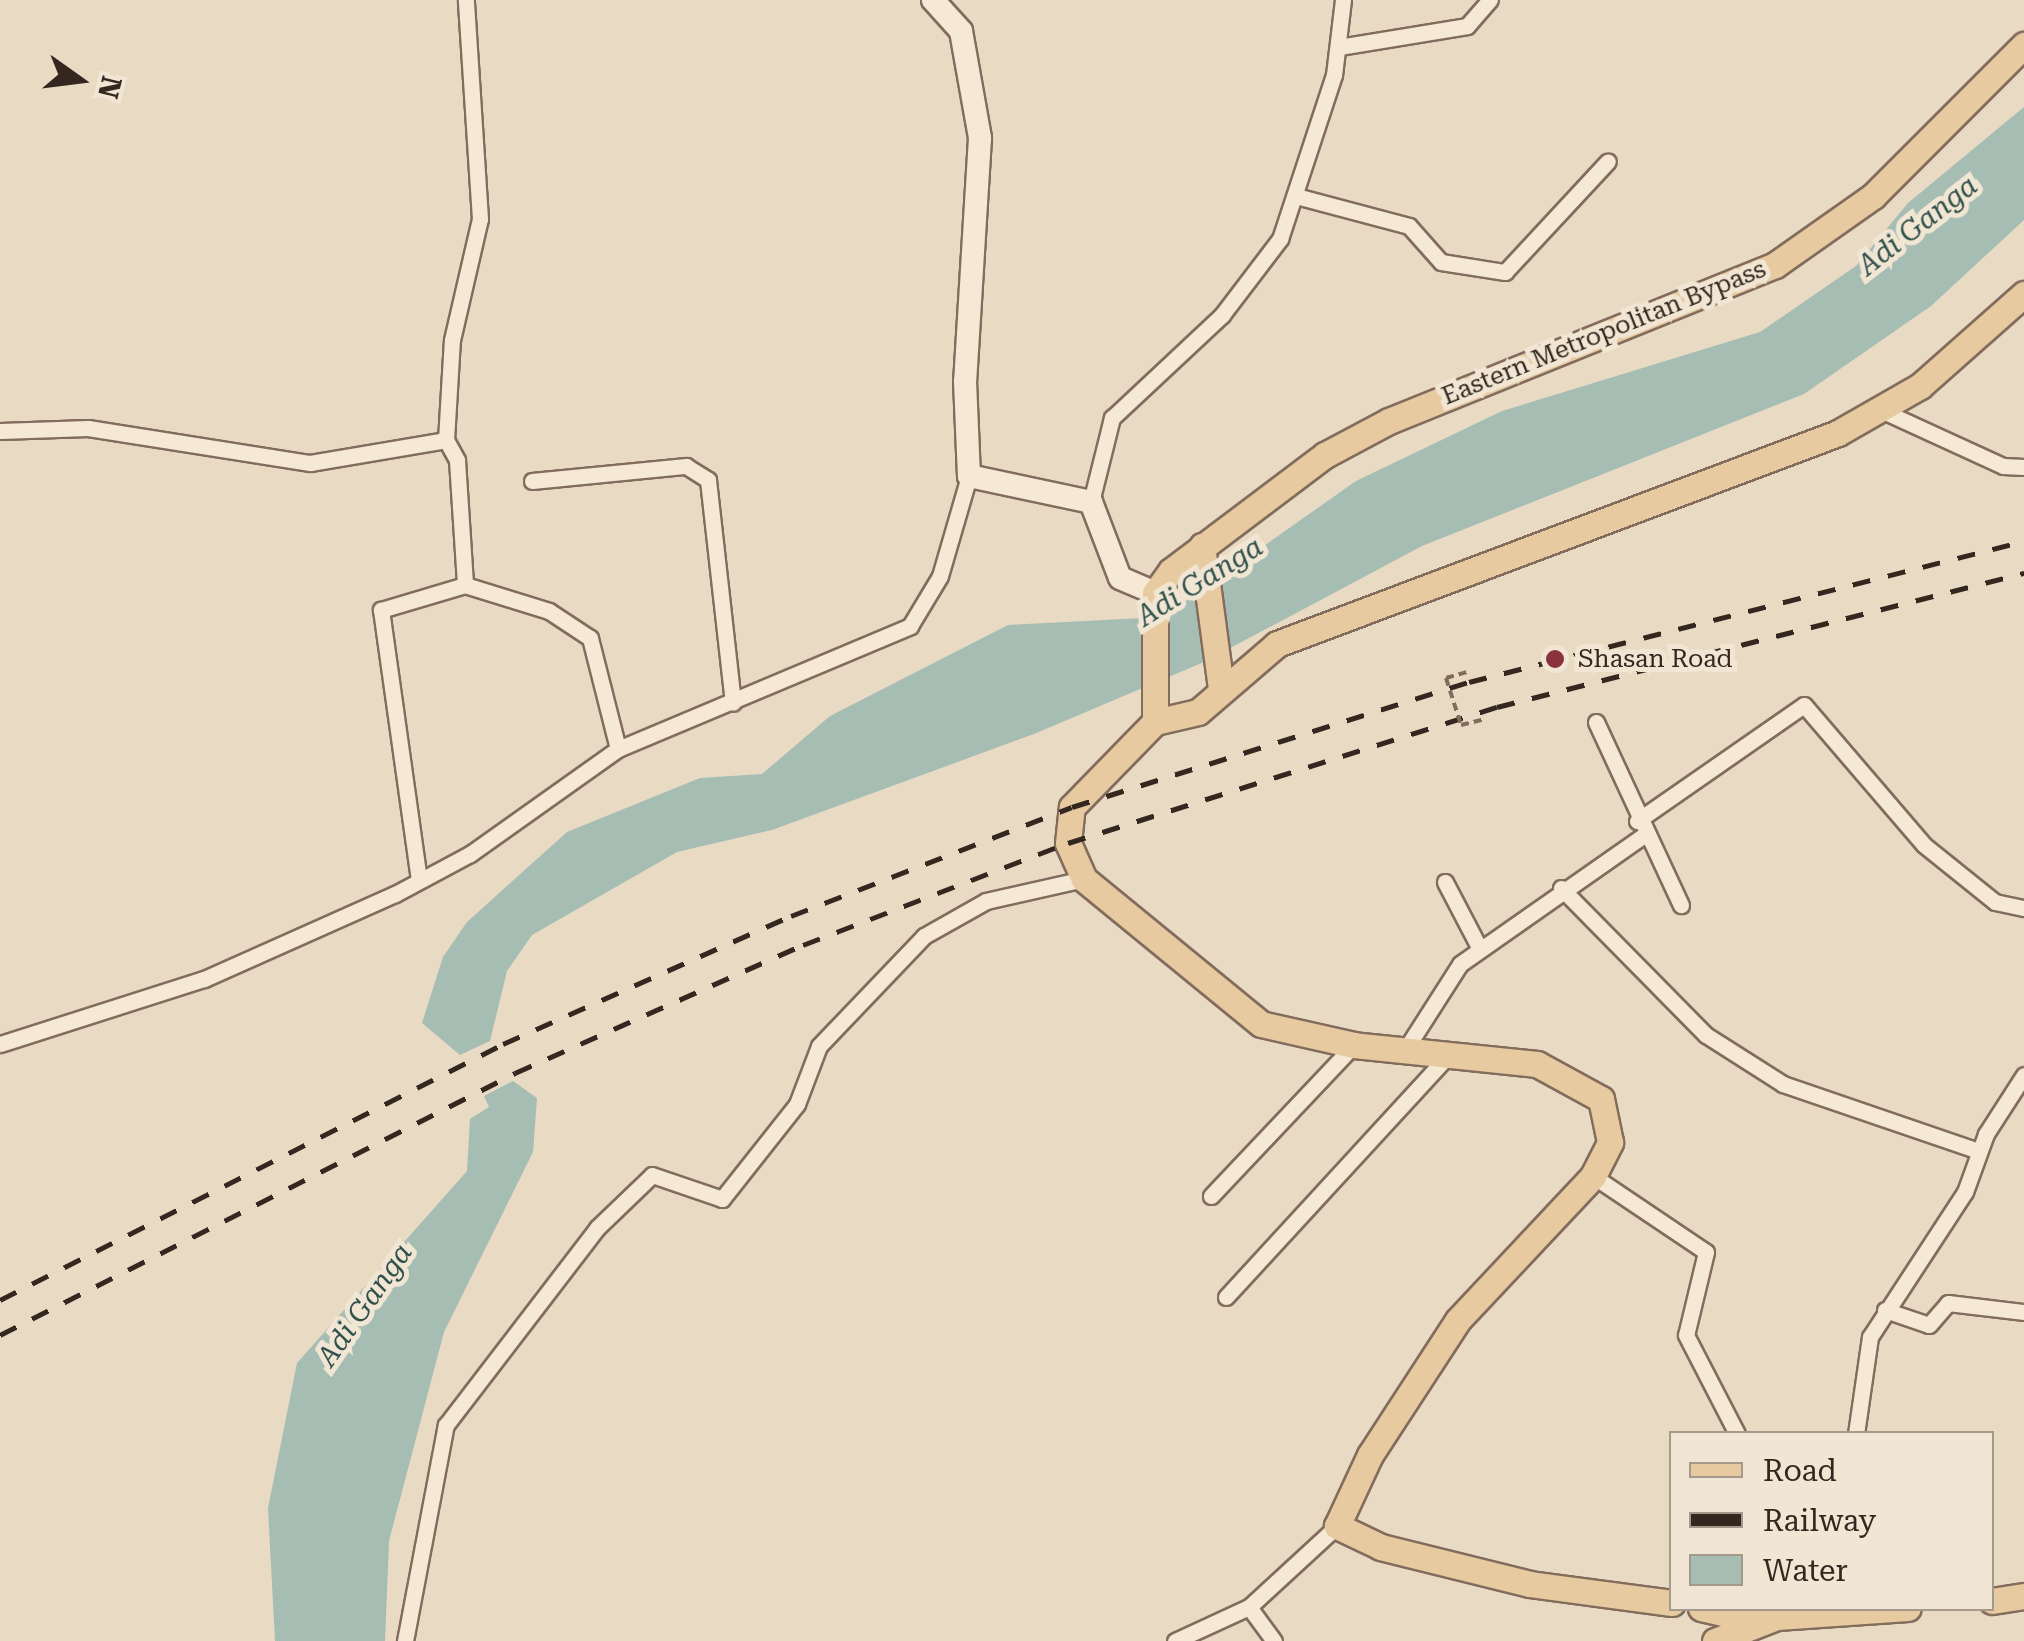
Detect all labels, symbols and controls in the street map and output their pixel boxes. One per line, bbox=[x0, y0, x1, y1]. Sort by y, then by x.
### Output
north arrow bbox=[30, 30, 130, 130]
text: N bbox=[91, 73, 128, 102]
water label: Adi Ganga bbox=[1852, 169, 1984, 283]
street label: Eastern Metropolitan Bypass bbox=[1438, 254, 1770, 412]
water label: Adi Ganga bbox=[1131, 530, 1269, 634]
place label: Shasan Road bbox=[1578, 644, 1732, 674]
marker: Shasan Road bbox=[1542, 646, 1568, 672]
water label: Adi Ganga bbox=[311, 1237, 419, 1373]
legend bbox=[1669, 1431, 1994, 1611]
text: Road bbox=[1763, 1453, 1837, 1488]
text: Railway bbox=[1763, 1503, 1876, 1538]
text: Water bbox=[1763, 1553, 1848, 1588]

